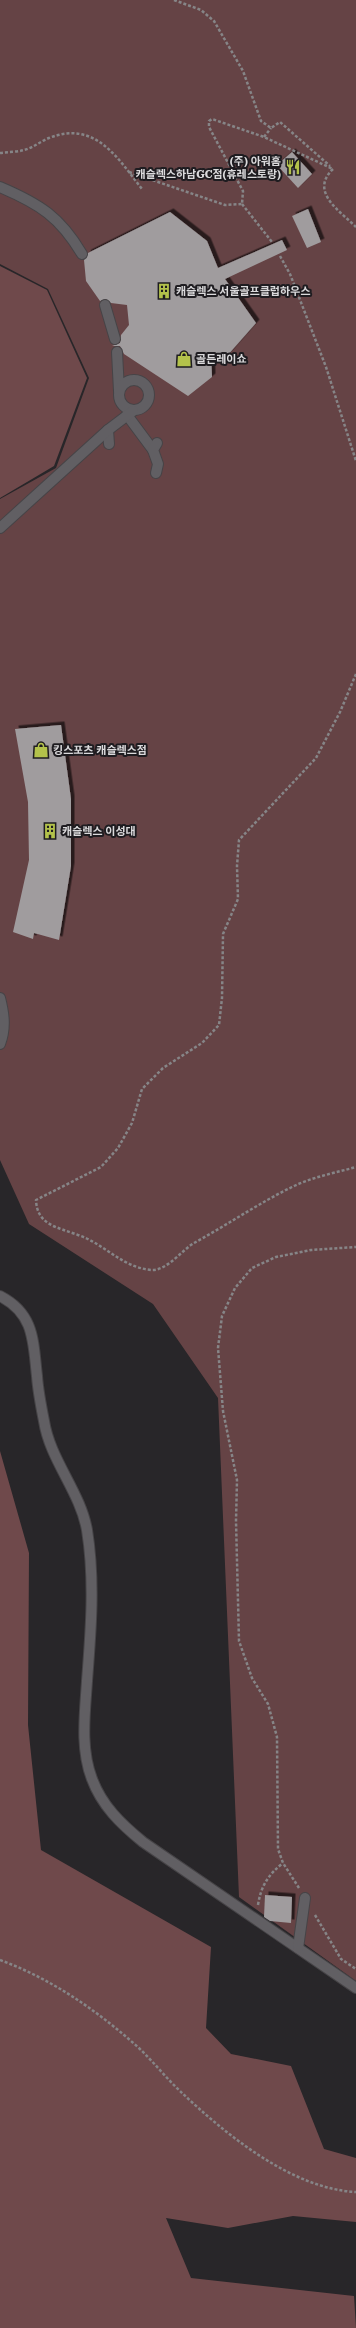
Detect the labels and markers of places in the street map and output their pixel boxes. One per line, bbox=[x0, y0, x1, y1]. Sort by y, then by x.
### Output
place label: (주) 아워홈 캐슬렉스하남GC점(휴레스토랑) bbox=[135, 155, 281, 181]
restaurant icon: (주) 아워홈 캐슬렉스하남GC점(휴레스토랑) bbox=[284, 158, 302, 176]
building icon: 캐슬렉스 서울골프클럽하우스 bbox=[155, 282, 173, 300]
place label: 캐슬렉스 서울골프클럽하우스 bbox=[176, 285, 310, 298]
shop icon: 골든레이쇼 bbox=[175, 350, 193, 368]
place label: 골든레이쇼 bbox=[196, 353, 247, 366]
shop icon: 킹스포츠 캐슬렉스점 bbox=[32, 741, 50, 759]
place label: 킹스포츠 캐슬렉스점 bbox=[53, 744, 147, 757]
building icon: 캐슬렉스 이성대 bbox=[41, 822, 59, 840]
place label: 캐슬렉스 이성대 bbox=[62, 825, 136, 838]

